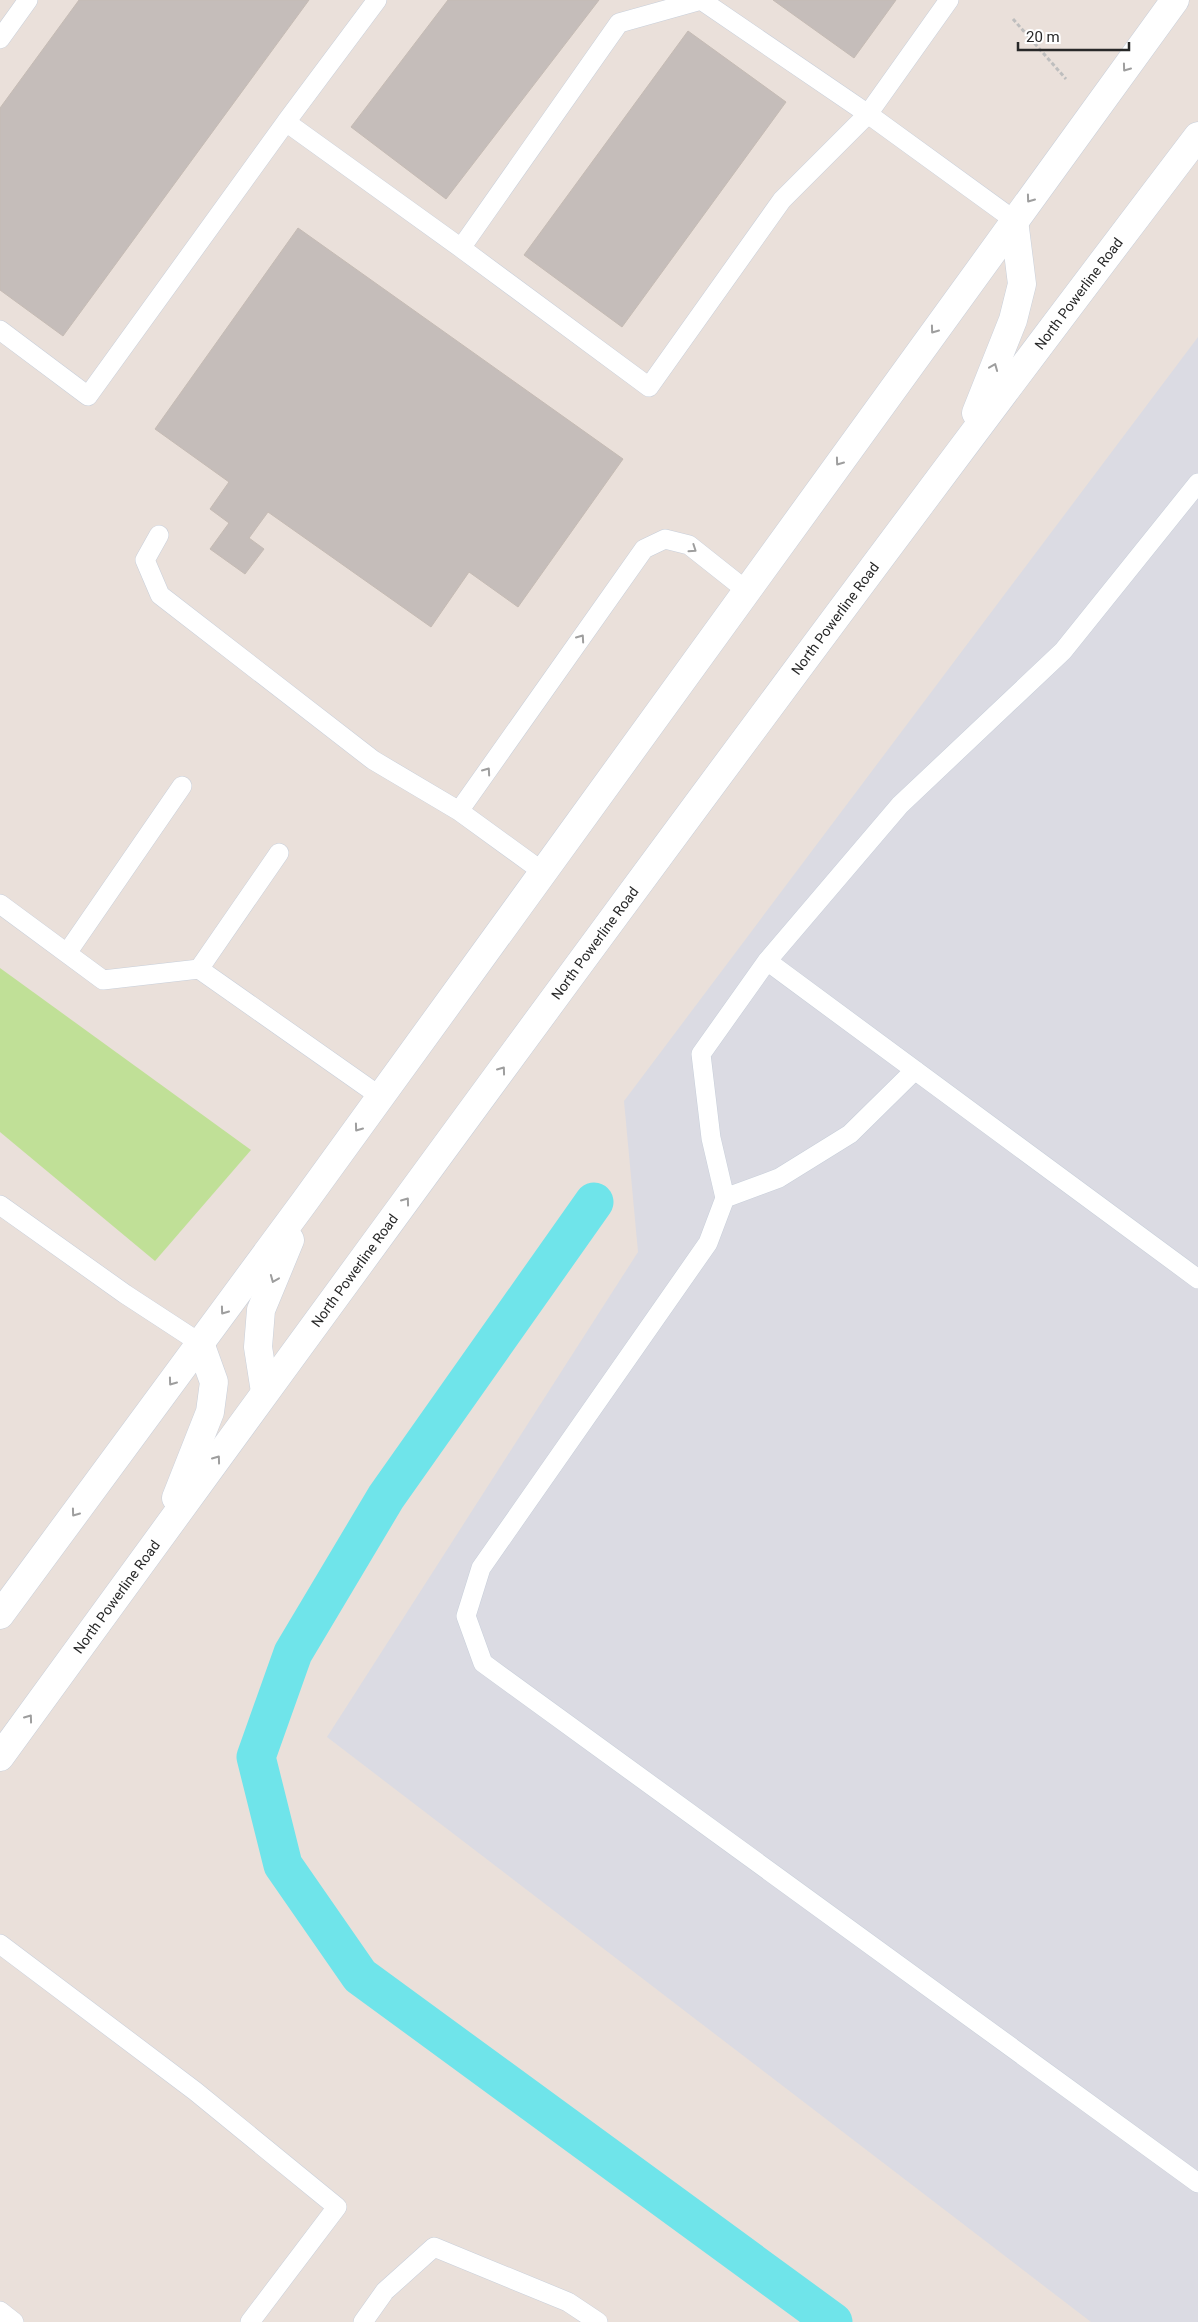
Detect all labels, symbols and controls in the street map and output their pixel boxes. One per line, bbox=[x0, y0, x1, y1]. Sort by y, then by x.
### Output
scale bar bbox=[1018, 20, 1129, 52]
text: 20 m bbox=[1026, 28, 1060, 46]
one-way arrow bbox=[1123, 62, 1132, 72]
one-way arrow bbox=[1027, 193, 1036, 203]
street label: North Powerline Road bbox=[1031, 235, 1126, 353]
one-way arrow bbox=[931, 325, 941, 334]
one-way arrow bbox=[988, 363, 999, 372]
one-way arrow bbox=[836, 456, 845, 466]
one-way arrow bbox=[687, 543, 696, 552]
street label: North Powerline Road bbox=[788, 559, 882, 678]
one-way arrow bbox=[575, 634, 584, 644]
one-way arrow bbox=[481, 767, 490, 777]
street label: North Powerline Road bbox=[548, 884, 642, 1003]
one-way arrow bbox=[497, 1067, 505, 1076]
one-way arrow bbox=[355, 1122, 364, 1132]
one-way arrow bbox=[400, 1197, 409, 1207]
street label: North Powerline Road bbox=[308, 1211, 401, 1330]
one-way arrow bbox=[269, 1274, 280, 1283]
one-way arrow bbox=[221, 1305, 230, 1315]
one-way arrow bbox=[169, 1376, 177, 1385]
one-way arrow bbox=[211, 1455, 220, 1465]
one-way arrow bbox=[72, 1507, 81, 1517]
street label: North Powerline Road bbox=[70, 1537, 163, 1657]
one-way arrow bbox=[23, 1714, 32, 1724]

